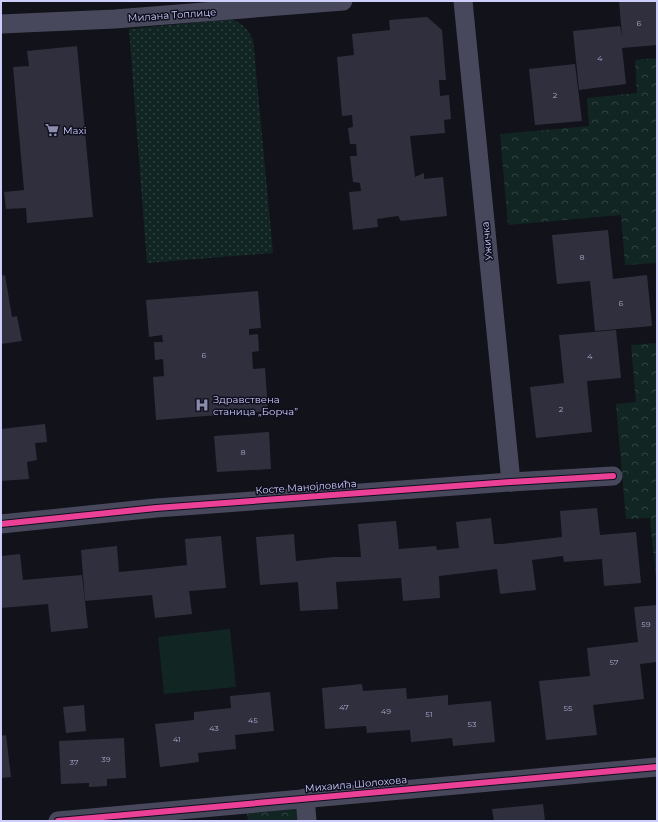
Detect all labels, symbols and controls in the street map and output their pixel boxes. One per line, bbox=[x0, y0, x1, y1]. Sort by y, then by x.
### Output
street label: Милана Топлице bbox=[127, 5, 217, 25]
house number: 6 bbox=[637, 18, 642, 28]
house number: 4 bbox=[597, 53, 603, 63]
house number: 2 bbox=[553, 90, 558, 100]
supermarket icon: Maxi bbox=[44, 122, 60, 138]
place label: Maxi bbox=[63, 124, 86, 137]
street label: Ужичка bbox=[478, 221, 496, 261]
house number: 8 bbox=[579, 252, 585, 262]
house number: 6 bbox=[619, 298, 624, 308]
house number: 6 bbox=[202, 350, 207, 360]
house number: 4 bbox=[587, 351, 593, 361]
place label: Здравствена станица „Борча” bbox=[213, 393, 298, 418]
hospital icon: Здравствена станица „Борча” bbox=[194, 397, 210, 413]
house number: 2 bbox=[559, 404, 564, 414]
house number: 8 bbox=[240, 447, 246, 457]
street label: Косте Манојловића bbox=[255, 477, 357, 497]
house number: 59 bbox=[641, 619, 651, 629]
house number: 57 bbox=[609, 657, 619, 667]
house number: 47 bbox=[339, 702, 349, 712]
house number: 55 bbox=[563, 703, 573, 713]
house number: 49 bbox=[381, 706, 391, 716]
house number: 51 bbox=[425, 709, 433, 719]
house number: 45 bbox=[248, 715, 258, 725]
house number: 53 bbox=[468, 719, 477, 729]
house number: 43 bbox=[209, 723, 219, 733]
house number: 41 bbox=[173, 734, 181, 744]
house number: 39 bbox=[101, 754, 111, 764]
house number: 37 bbox=[69, 757, 79, 767]
street label: Михаила Шолохова bbox=[304, 773, 408, 795]

